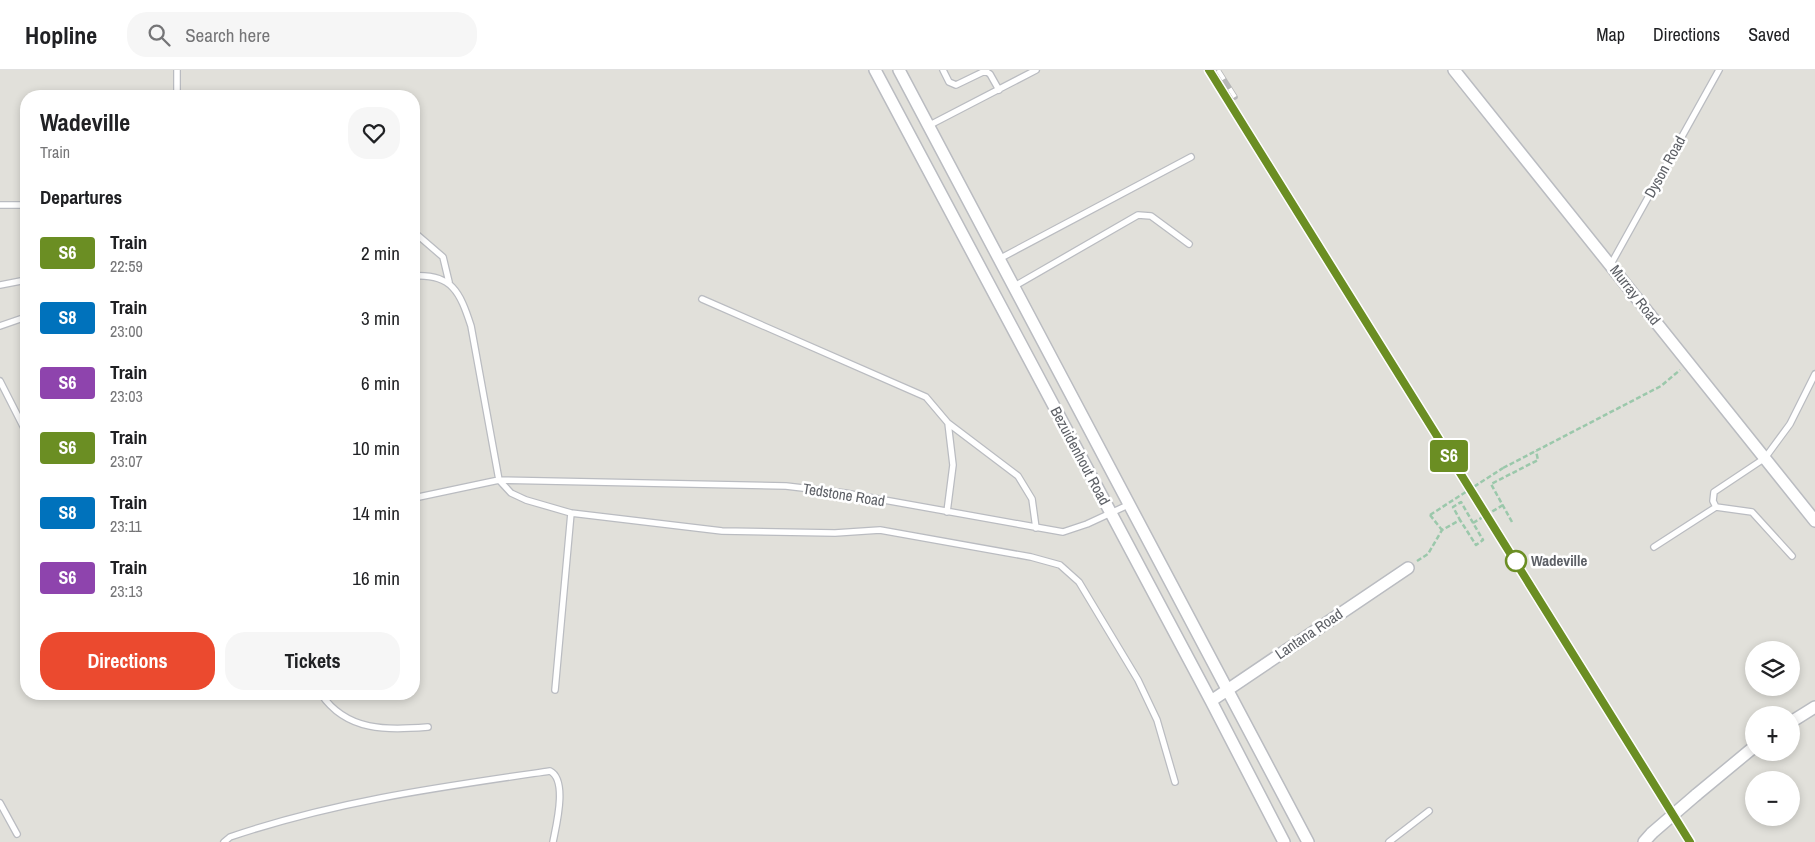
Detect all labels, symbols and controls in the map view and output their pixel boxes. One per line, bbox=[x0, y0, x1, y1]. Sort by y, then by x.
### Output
search box bbox=[127, 12, 477, 57]
text: Hopline bbox=[25, 19, 97, 51]
icon: search bbox=[145, 21, 173, 49]
text: Search here bbox=[185, 22, 270, 48]
text: Map bbox=[1596, 22, 1625, 47]
text: Directions bbox=[1653, 22, 1720, 47]
text: Saved bbox=[1748, 22, 1790, 47]
text: Wadeville bbox=[40, 106, 130, 138]
button: heart bbox=[348, 107, 400, 159]
street label: Dyson Road bbox=[1639, 132, 1690, 201]
text: Train bbox=[40, 141, 70, 163]
text: Departures bbox=[40, 184, 122, 210]
text: Train bbox=[110, 229, 147, 255]
text: S6 bbox=[58, 240, 77, 265]
text: 2 min bbox=[361, 240, 400, 266]
text: 22:59 bbox=[110, 255, 143, 277]
street label: Murray Road bbox=[1605, 260, 1666, 329]
text: Train bbox=[110, 294, 147, 320]
text: S8 bbox=[58, 305, 77, 330]
text: 3 min bbox=[361, 305, 400, 331]
text: 23:00 bbox=[110, 320, 143, 342]
text: Train bbox=[110, 359, 147, 385]
text: S6 bbox=[58, 370, 77, 395]
text: 6 min bbox=[361, 370, 400, 396]
text: 23:03 bbox=[110, 385, 143, 407]
street label: Bezuidenhout Road bbox=[1046, 403, 1115, 509]
text: Train bbox=[110, 424, 147, 450]
text: S6 bbox=[58, 435, 77, 460]
text: 10 min bbox=[352, 435, 400, 461]
line badge: S6 bbox=[1426, 440, 1472, 472]
text: S6 bbox=[1440, 443, 1458, 468]
text: 23:07 bbox=[110, 450, 143, 472]
street label: Tedstone Road bbox=[802, 478, 887, 511]
text: Train bbox=[110, 489, 147, 515]
text: S8 bbox=[58, 500, 77, 525]
text: 14 min bbox=[352, 500, 400, 526]
text: 23:11 bbox=[110, 515, 142, 537]
marker: Wadeville bbox=[1505, 550, 1527, 572]
place label: Wadeville bbox=[1531, 550, 1587, 571]
text: Train bbox=[110, 554, 147, 580]
text: S6 bbox=[58, 565, 77, 590]
text: 16 min bbox=[352, 565, 400, 591]
text: 23:13 bbox=[110, 580, 143, 602]
street label: Lantana Road bbox=[1271, 603, 1347, 664]
button: Directions bbox=[40, 632, 215, 690]
button: Tickets bbox=[225, 632, 400, 690]
map controls bbox=[1745, 641, 1800, 826]
button: layers bbox=[1745, 641, 1800, 696]
button: + bbox=[1745, 706, 1800, 761]
button: − bbox=[1745, 771, 1800, 826]

